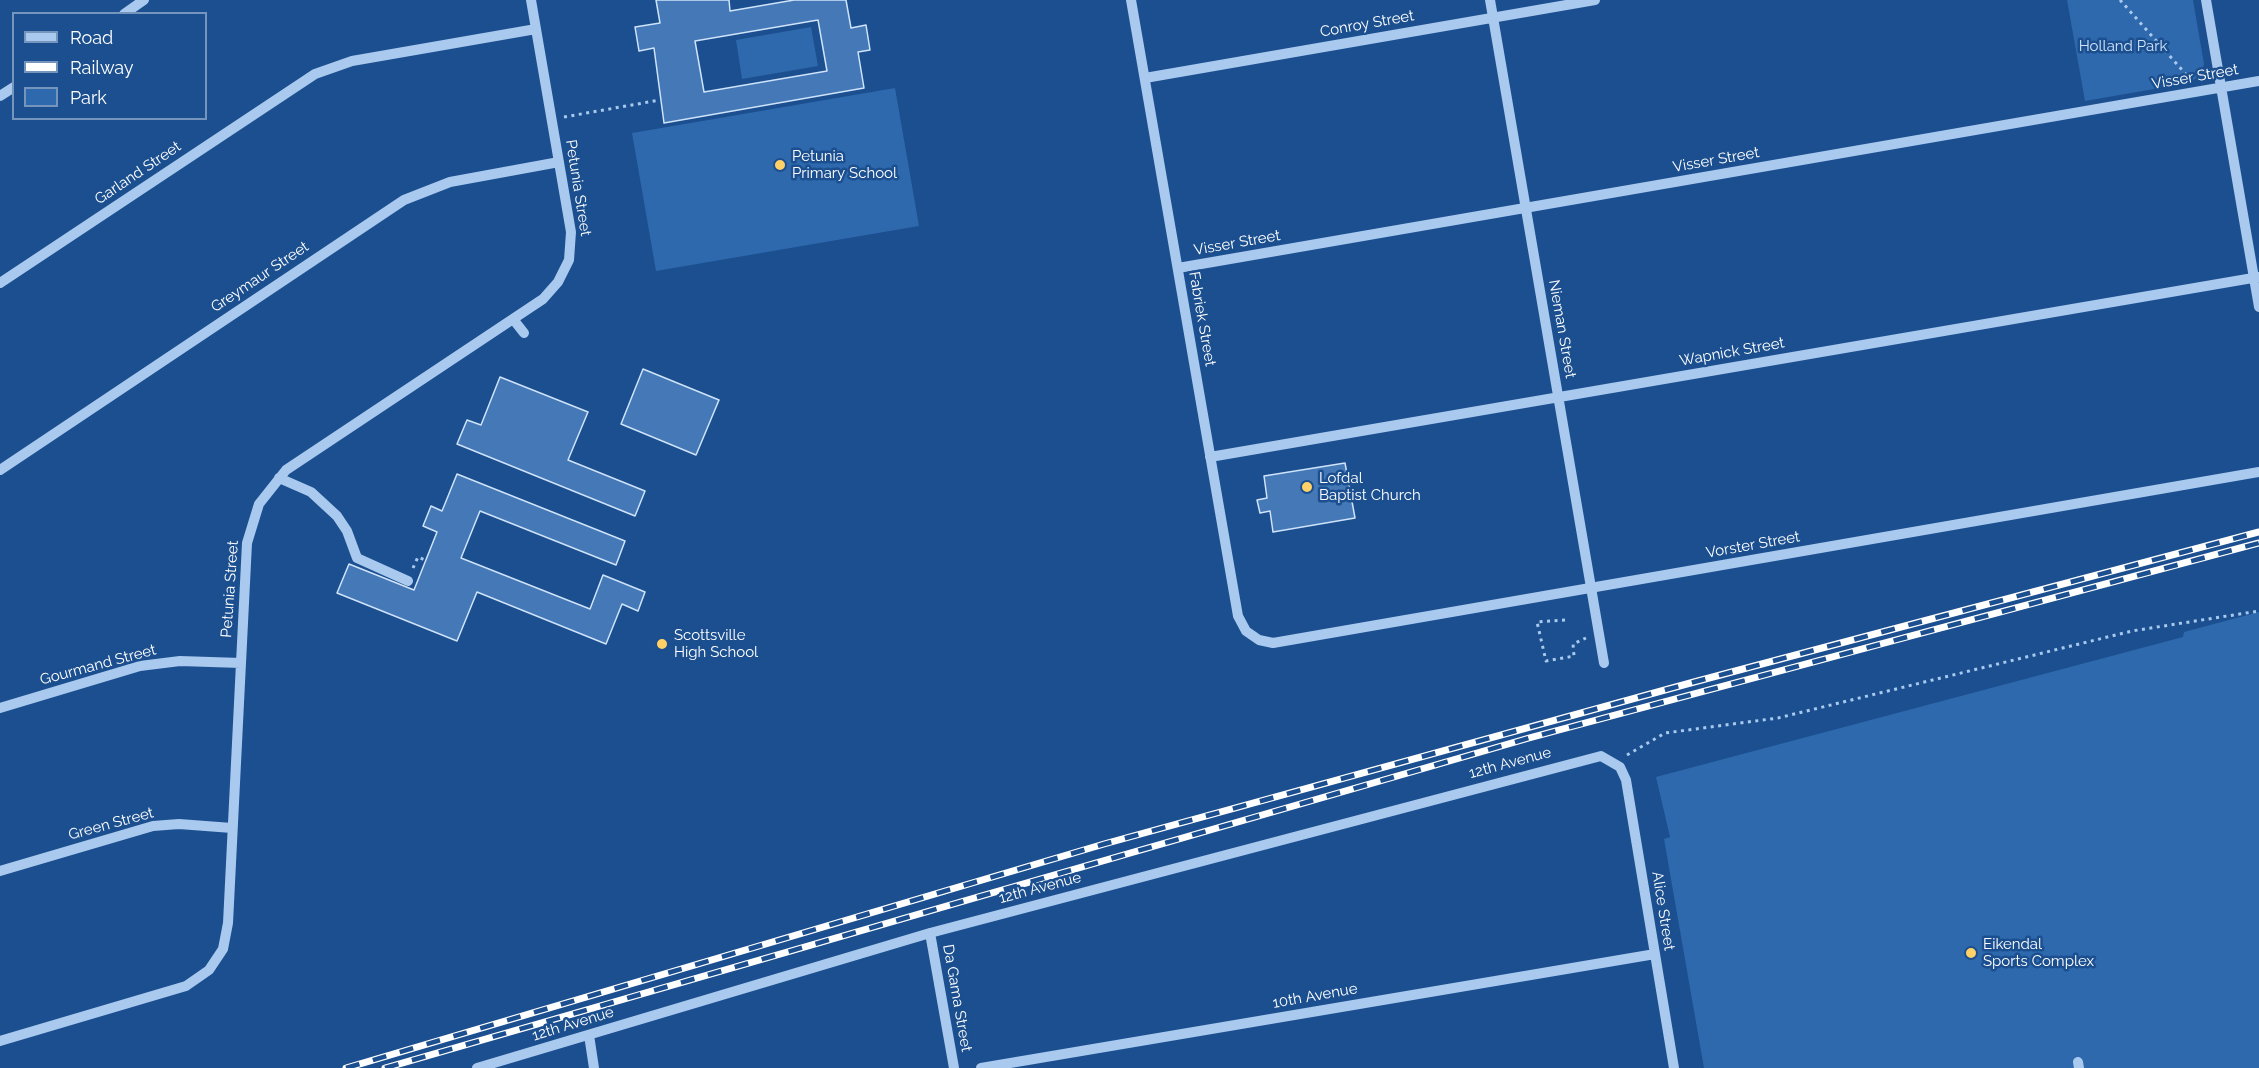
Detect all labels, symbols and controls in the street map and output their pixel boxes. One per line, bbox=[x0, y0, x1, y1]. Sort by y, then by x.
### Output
street label: Conroy Street bbox=[1319, 7, 1415, 41]
legend bbox=[12, 12, 207, 120]
text: Road bbox=[70, 27, 113, 48]
park label: Holland Park bbox=[2079, 37, 2167, 55]
text: Railway bbox=[70, 57, 134, 78]
street label: Visser Street bbox=[2150, 61, 2240, 93]
text: Park bbox=[70, 87, 107, 108]
street label: Garland Street bbox=[92, 138, 184, 208]
street label: Petunia Street bbox=[561, 138, 595, 238]
street label: Visser Street bbox=[1671, 144, 1761, 176]
place label: Petunia Primary School bbox=[792, 147, 897, 182]
marker: Petunia Primary School bbox=[773, 158, 787, 172]
street label: Visser Street bbox=[1192, 227, 1282, 259]
street label: Greymaur Street bbox=[208, 238, 312, 316]
street label: Fabriek Street bbox=[1185, 270, 1219, 368]
street label: Nieman Street bbox=[1544, 278, 1580, 380]
street label: Wapnick Street bbox=[1678, 334, 1786, 370]
place label: Lofdal Baptist Church bbox=[1319, 469, 1421, 504]
marker: Lofdal Baptist Church bbox=[1300, 480, 1314, 494]
street label: Vorster Street bbox=[1705, 528, 1801, 562]
street label: Petunia Street bbox=[218, 540, 242, 638]
place label: Scottsville High School bbox=[674, 626, 758, 661]
marker: Scottsville High School bbox=[655, 637, 669, 651]
street label: Gourmand Street bbox=[38, 641, 158, 689]
street label: 12th Avenue bbox=[1467, 743, 1553, 783]
street label: Green Street bbox=[66, 804, 156, 844]
street label: 12th Avenue bbox=[997, 868, 1083, 908]
street label: Alice Street bbox=[1648, 870, 1678, 952]
place label: Eikendal Sports Complex bbox=[1983, 935, 2094, 970]
street label: Da Gama Street bbox=[939, 943, 975, 1053]
marker: Eikendal Sports Complex bbox=[1964, 946, 1978, 960]
street label: 10th Avenue bbox=[1271, 980, 1359, 1012]
street label: 12th Avenue bbox=[530, 1003, 616, 1045]

